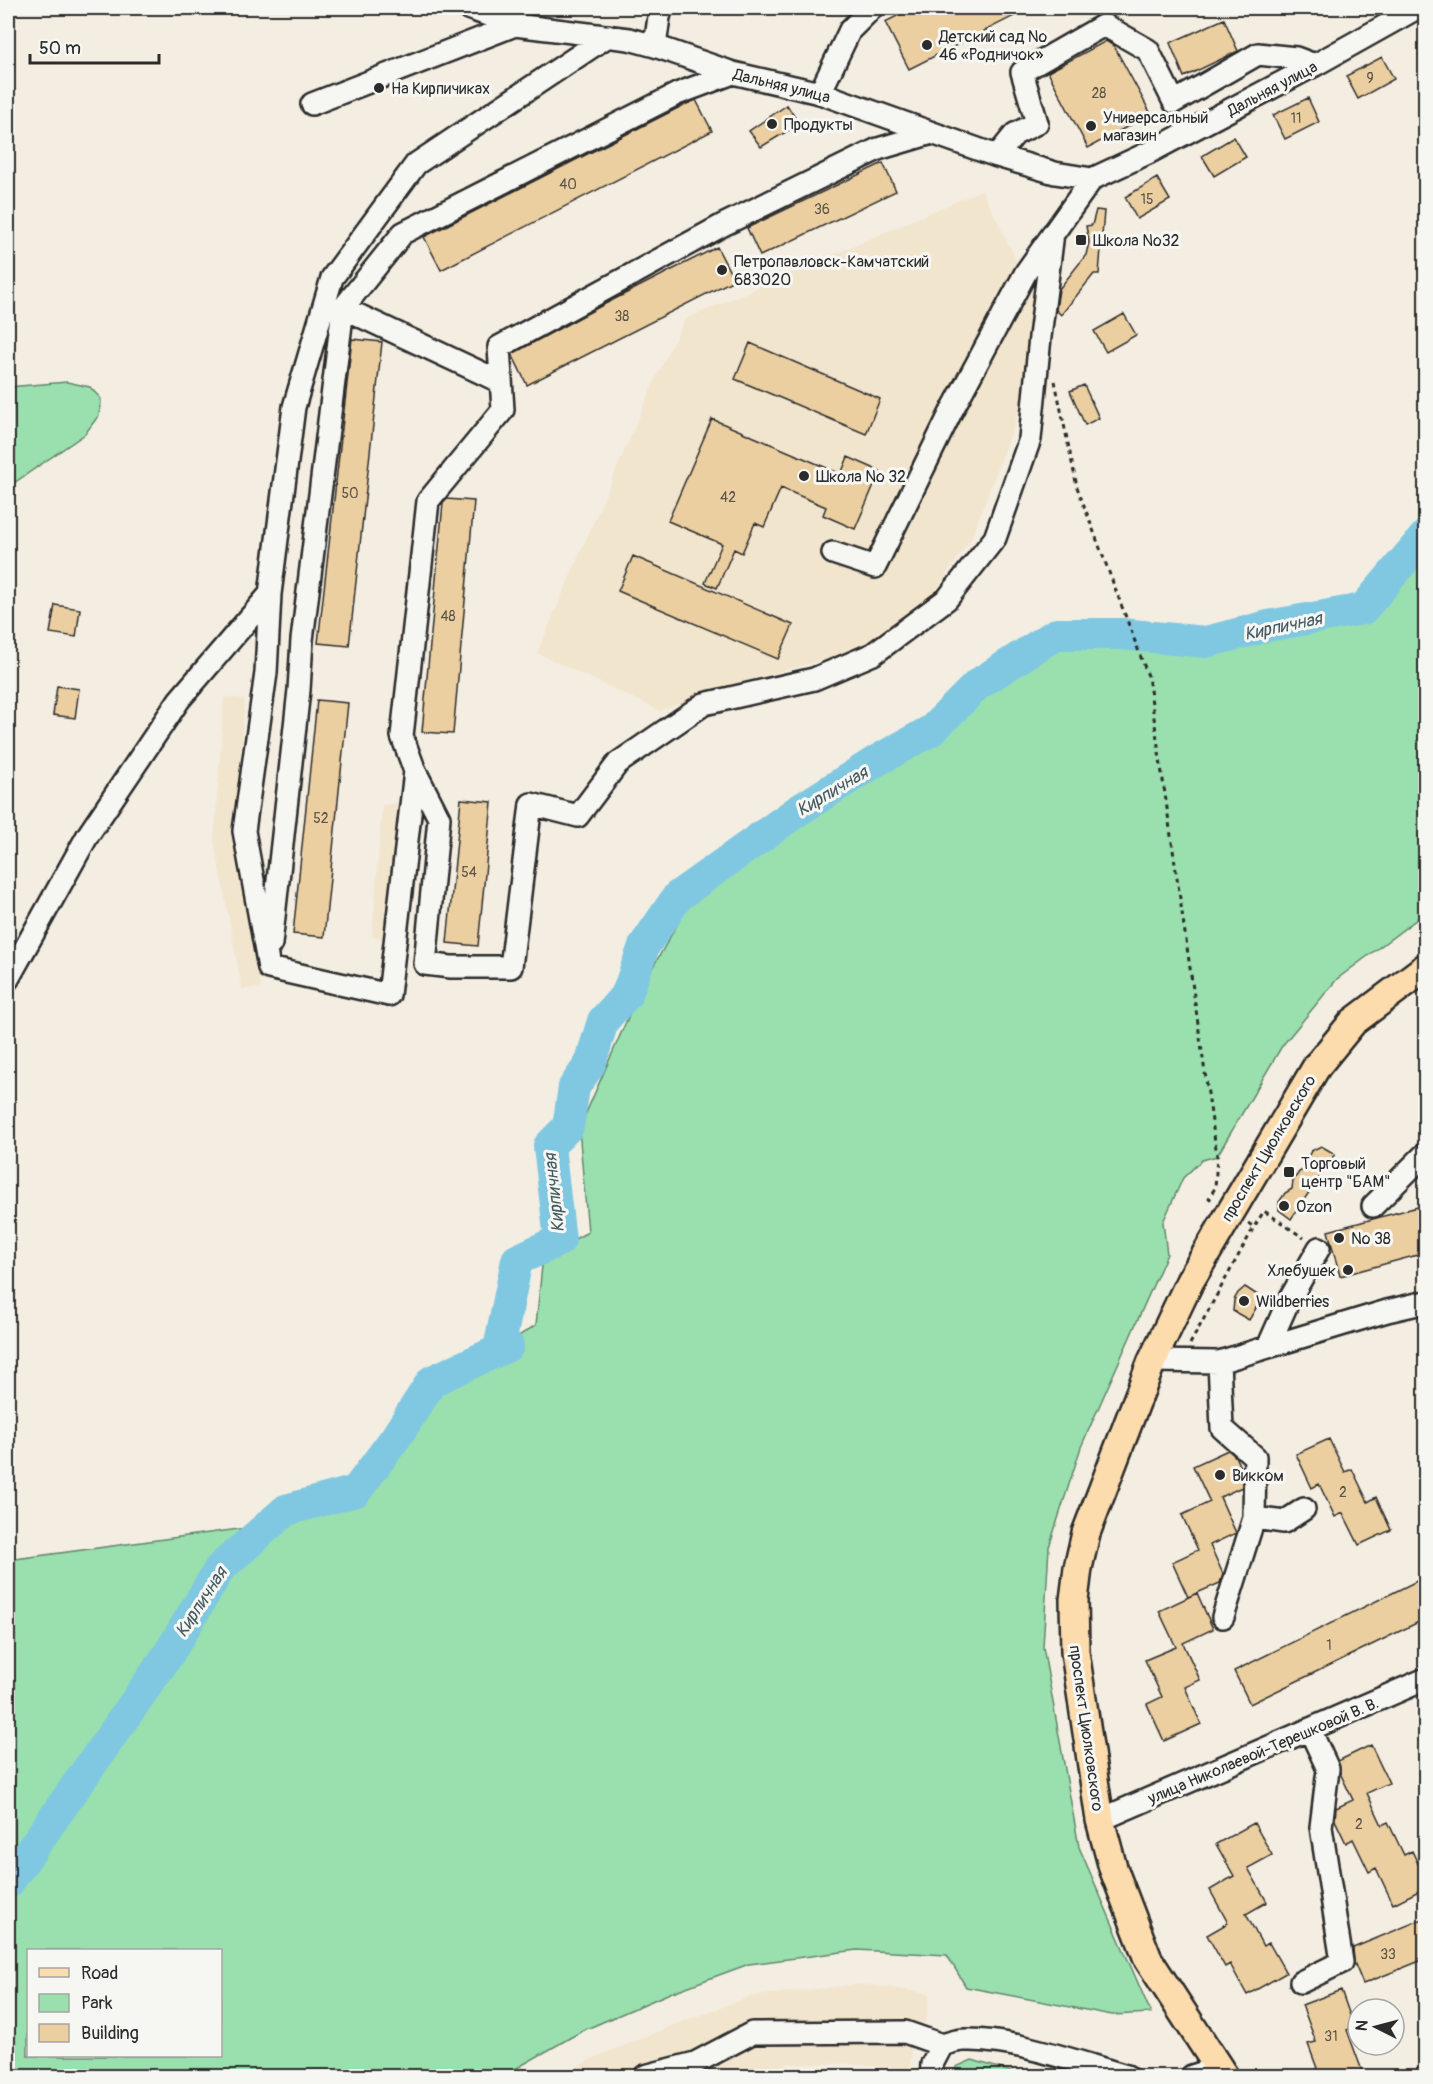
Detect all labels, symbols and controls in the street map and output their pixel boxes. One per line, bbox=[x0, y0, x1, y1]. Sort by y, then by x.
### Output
scale bar bbox=[30, 27, 159, 65]
place label: Детский сад № 46 «Родничок» bbox=[938, 27, 1047, 65]
text: 50 m bbox=[39, 37, 81, 60]
marker: Детский сад № 46 «Родничок» bbox=[920, 38, 934, 52]
street label: Дальняя улица bbox=[1223, 57, 1321, 121]
street label: Дальняя улица bbox=[730, 64, 832, 108]
house number: 9 bbox=[1366, 70, 1374, 87]
place label: На Кирпичиках bbox=[391, 79, 490, 99]
marker: На Кирпичиках bbox=[372, 81, 386, 95]
house number: 28 bbox=[1092, 85, 1106, 102]
place label: Универсальный магазин bbox=[1103, 108, 1208, 146]
house number: 11 bbox=[1291, 110, 1301, 127]
place label: Продукты bbox=[784, 115, 853, 135]
marker: Продукты bbox=[765, 117, 779, 131]
marker: Универсальный магазин bbox=[1084, 119, 1098, 133]
house number: 40 bbox=[559, 176, 577, 193]
house number: 15 bbox=[1140, 191, 1154, 208]
house number: 36 bbox=[814, 201, 830, 218]
place label: Школа №32 bbox=[1093, 231, 1180, 251]
marker: Школа №32 bbox=[1074, 233, 1088, 247]
place label: Петропавловск-Камчатский 683020 bbox=[734, 252, 929, 290]
marker: Петропавловск-Камчатский 683020 bbox=[715, 263, 729, 277]
house number: 38 bbox=[615, 308, 629, 325]
place label: Школа № 32 bbox=[816, 467, 906, 487]
marker: Школа № 32 bbox=[797, 469, 811, 483]
house number: 50 bbox=[341, 485, 359, 502]
house number: 42 bbox=[720, 489, 736, 506]
water label: Кирпичная bbox=[1242, 607, 1326, 646]
house number: 48 bbox=[440, 608, 456, 625]
water label: Кирпичная bbox=[793, 760, 873, 822]
house number: 52 bbox=[313, 810, 329, 827]
house number: 54 bbox=[461, 864, 477, 881]
street label: проспект Циолковского bbox=[1217, 1071, 1321, 1225]
water label: Кирпичная bbox=[539, 1151, 570, 1233]
place label: Торговый центр "БАМ" bbox=[1301, 1154, 1390, 1192]
marker: Торговый центр "БАМ" bbox=[1282, 1165, 1296, 1179]
place label: Ozon bbox=[1296, 1197, 1332, 1217]
marker: Ozon bbox=[1277, 1199, 1291, 1213]
place label: № 38 bbox=[1351, 1229, 1391, 1249]
marker: № 38 bbox=[1332, 1231, 1346, 1245]
place label: Хлебушек bbox=[1268, 1261, 1336, 1281]
marker: Хлебушек bbox=[1341, 1263, 1355, 1277]
place label: Wildberries bbox=[1256, 1292, 1329, 1312]
marker: Wildberries bbox=[1237, 1294, 1251, 1308]
place label: Викком bbox=[1232, 1466, 1284, 1486]
marker: Викком bbox=[1213, 1468, 1227, 1482]
house number: 2 bbox=[1339, 1484, 1347, 1501]
water label: Кирпичная bbox=[170, 1562, 233, 1642]
house number: 1 bbox=[1326, 1637, 1332, 1654]
street label: проспект Циолковского bbox=[1064, 1644, 1108, 1813]
street label: улица Николаевой-Терешковой В. В. bbox=[1144, 1693, 1382, 1809]
house number: 2 bbox=[1355, 1816, 1363, 1833]
house number: 33 bbox=[1380, 1946, 1396, 1963]
legend bbox=[27, 1949, 222, 2057]
text: Road bbox=[81, 1962, 118, 1985]
text: Park bbox=[81, 1992, 113, 2015]
north arrow bbox=[1346, 1997, 1406, 2057]
text: N bbox=[1352, 2019, 1373, 2032]
text: Building bbox=[81, 2022, 139, 2045]
house number: 31 bbox=[1324, 2028, 1338, 2045]

